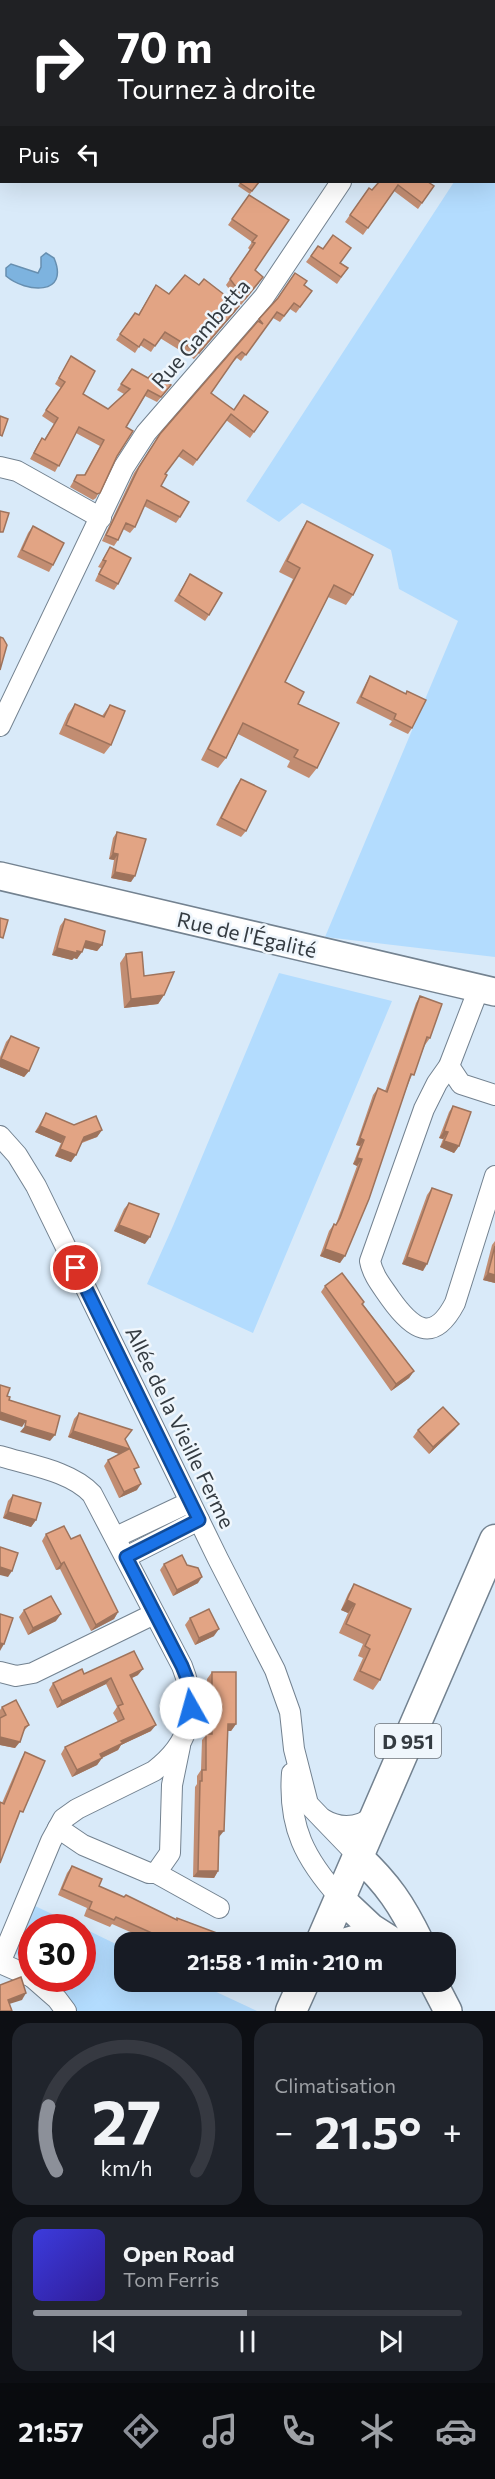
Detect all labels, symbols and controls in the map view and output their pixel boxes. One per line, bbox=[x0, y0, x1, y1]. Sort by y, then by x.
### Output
text: 70 m bbox=[117, 20, 212, 72]
icon: right bbox=[18, 24, 96, 102]
text: Tournez à droite bbox=[117, 72, 316, 105]
icon: left bbox=[72, 138, 105, 171]
text: Puis bbox=[18, 141, 60, 168]
street label: Rue Gambetta bbox=[146, 273, 254, 393]
street label: Rue de l'Égalité bbox=[175, 906, 319, 962]
pin bbox=[50, 1242, 101, 1293]
icon: arrive bbox=[59, 1251, 92, 1284]
street label: Allée de la Vieille Ferme bbox=[121, 1322, 241, 1532]
position arrow bbox=[159, 1676, 223, 1740]
road number: D 951 bbox=[375, 1724, 441, 1758]
speed limit sign: 30 bbox=[18, 1914, 96, 1992]
text: 21:58 · 1 min · 210 m bbox=[187, 1948, 383, 1975]
text: Climatisation bbox=[275, 2073, 396, 2097]
text: 27 bbox=[92, 2082, 161, 2158]
text: 21.5° bbox=[314, 2103, 421, 2158]
text: − bbox=[275, 2110, 293, 2151]
text: + bbox=[443, 2110, 462, 2151]
text: km/h bbox=[101, 2154, 153, 2180]
text: Open Road bbox=[123, 2240, 234, 2267]
text: Tom Ferris bbox=[123, 2267, 219, 2291]
icon: previous bbox=[88, 2325, 121, 2358]
icon: pause bbox=[231, 2325, 264, 2358]
icon: next bbox=[374, 2325, 407, 2358]
icon: directions bbox=[120, 2410, 162, 2452]
icon: music bbox=[199, 2410, 241, 2452]
icon: phone bbox=[277, 2410, 319, 2452]
icon: climate bbox=[356, 2410, 398, 2452]
icon: car bbox=[435, 2410, 477, 2452]
text: 21:57 bbox=[18, 2415, 84, 2448]

